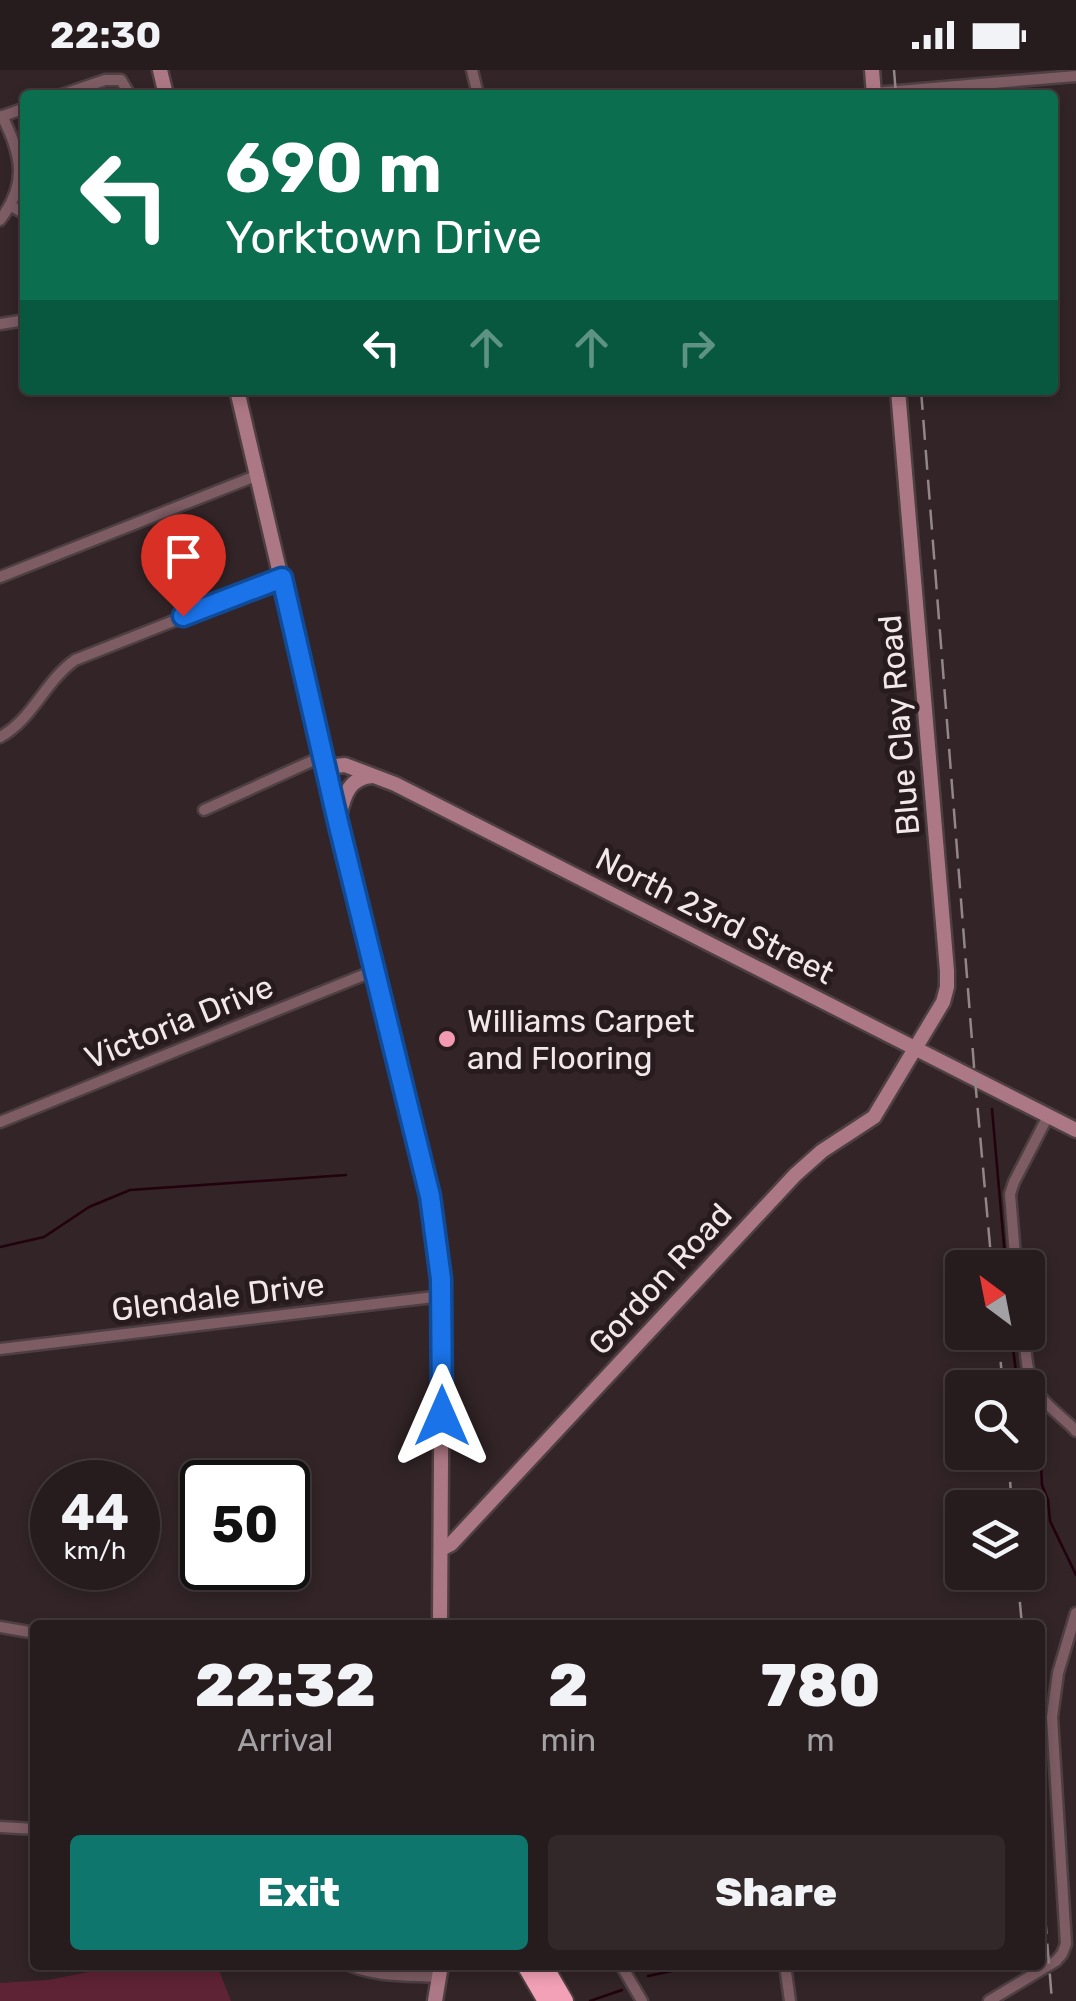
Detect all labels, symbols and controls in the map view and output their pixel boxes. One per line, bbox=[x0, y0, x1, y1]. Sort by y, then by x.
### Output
text: 22:30 bbox=[50, 12, 161, 58]
text: 690 m bbox=[225, 127, 442, 210]
icon: left bbox=[60, 130, 190, 260]
text: Yorktown Drive bbox=[225, 211, 542, 264]
icon: left bbox=[354, 320, 409, 375]
icon: ahead bbox=[459, 320, 514, 375]
icon: ahead bbox=[564, 320, 619, 375]
icon: right bbox=[669, 320, 724, 375]
pin bbox=[141, 514, 226, 617]
icon: arrive bbox=[156, 529, 211, 584]
street label: Blue Clay Road bbox=[870, 613, 928, 837]
street label: North 23rd Street bbox=[590, 840, 840, 992]
street label: Victoria Drive bbox=[79, 967, 279, 1077]
place label: Williams Carpet and Flooring bbox=[467, 1002, 694, 1077]
marker: Williams Carpet and Flooring bbox=[436, 1028, 458, 1050]
street label: Gordon Road bbox=[580, 1196, 740, 1362]
north arrow bbox=[945, 1250, 1045, 1350]
map controls bbox=[945, 1250, 1045, 1590]
street label: Glendale Drive bbox=[109, 1265, 327, 1329]
position arrow bbox=[390, 1364, 494, 1468]
button: search bbox=[945, 1370, 1045, 1470]
speed limit sign: 50 bbox=[180, 1460, 310, 1590]
text: 44 bbox=[61, 1483, 129, 1543]
button: layers bbox=[945, 1490, 1045, 1590]
text: km/h bbox=[64, 1536, 126, 1565]
text: 22:32 bbox=[195, 1650, 376, 1721]
text: 2 bbox=[548, 1650, 589, 1721]
text: 780 bbox=[761, 1650, 880, 1721]
text: Arrival bbox=[237, 1721, 333, 1759]
text: min bbox=[541, 1721, 596, 1759]
text: m bbox=[806, 1721, 835, 1759]
button: Exit bbox=[70, 1835, 528, 1950]
button: Share bbox=[548, 1835, 1005, 1950]

